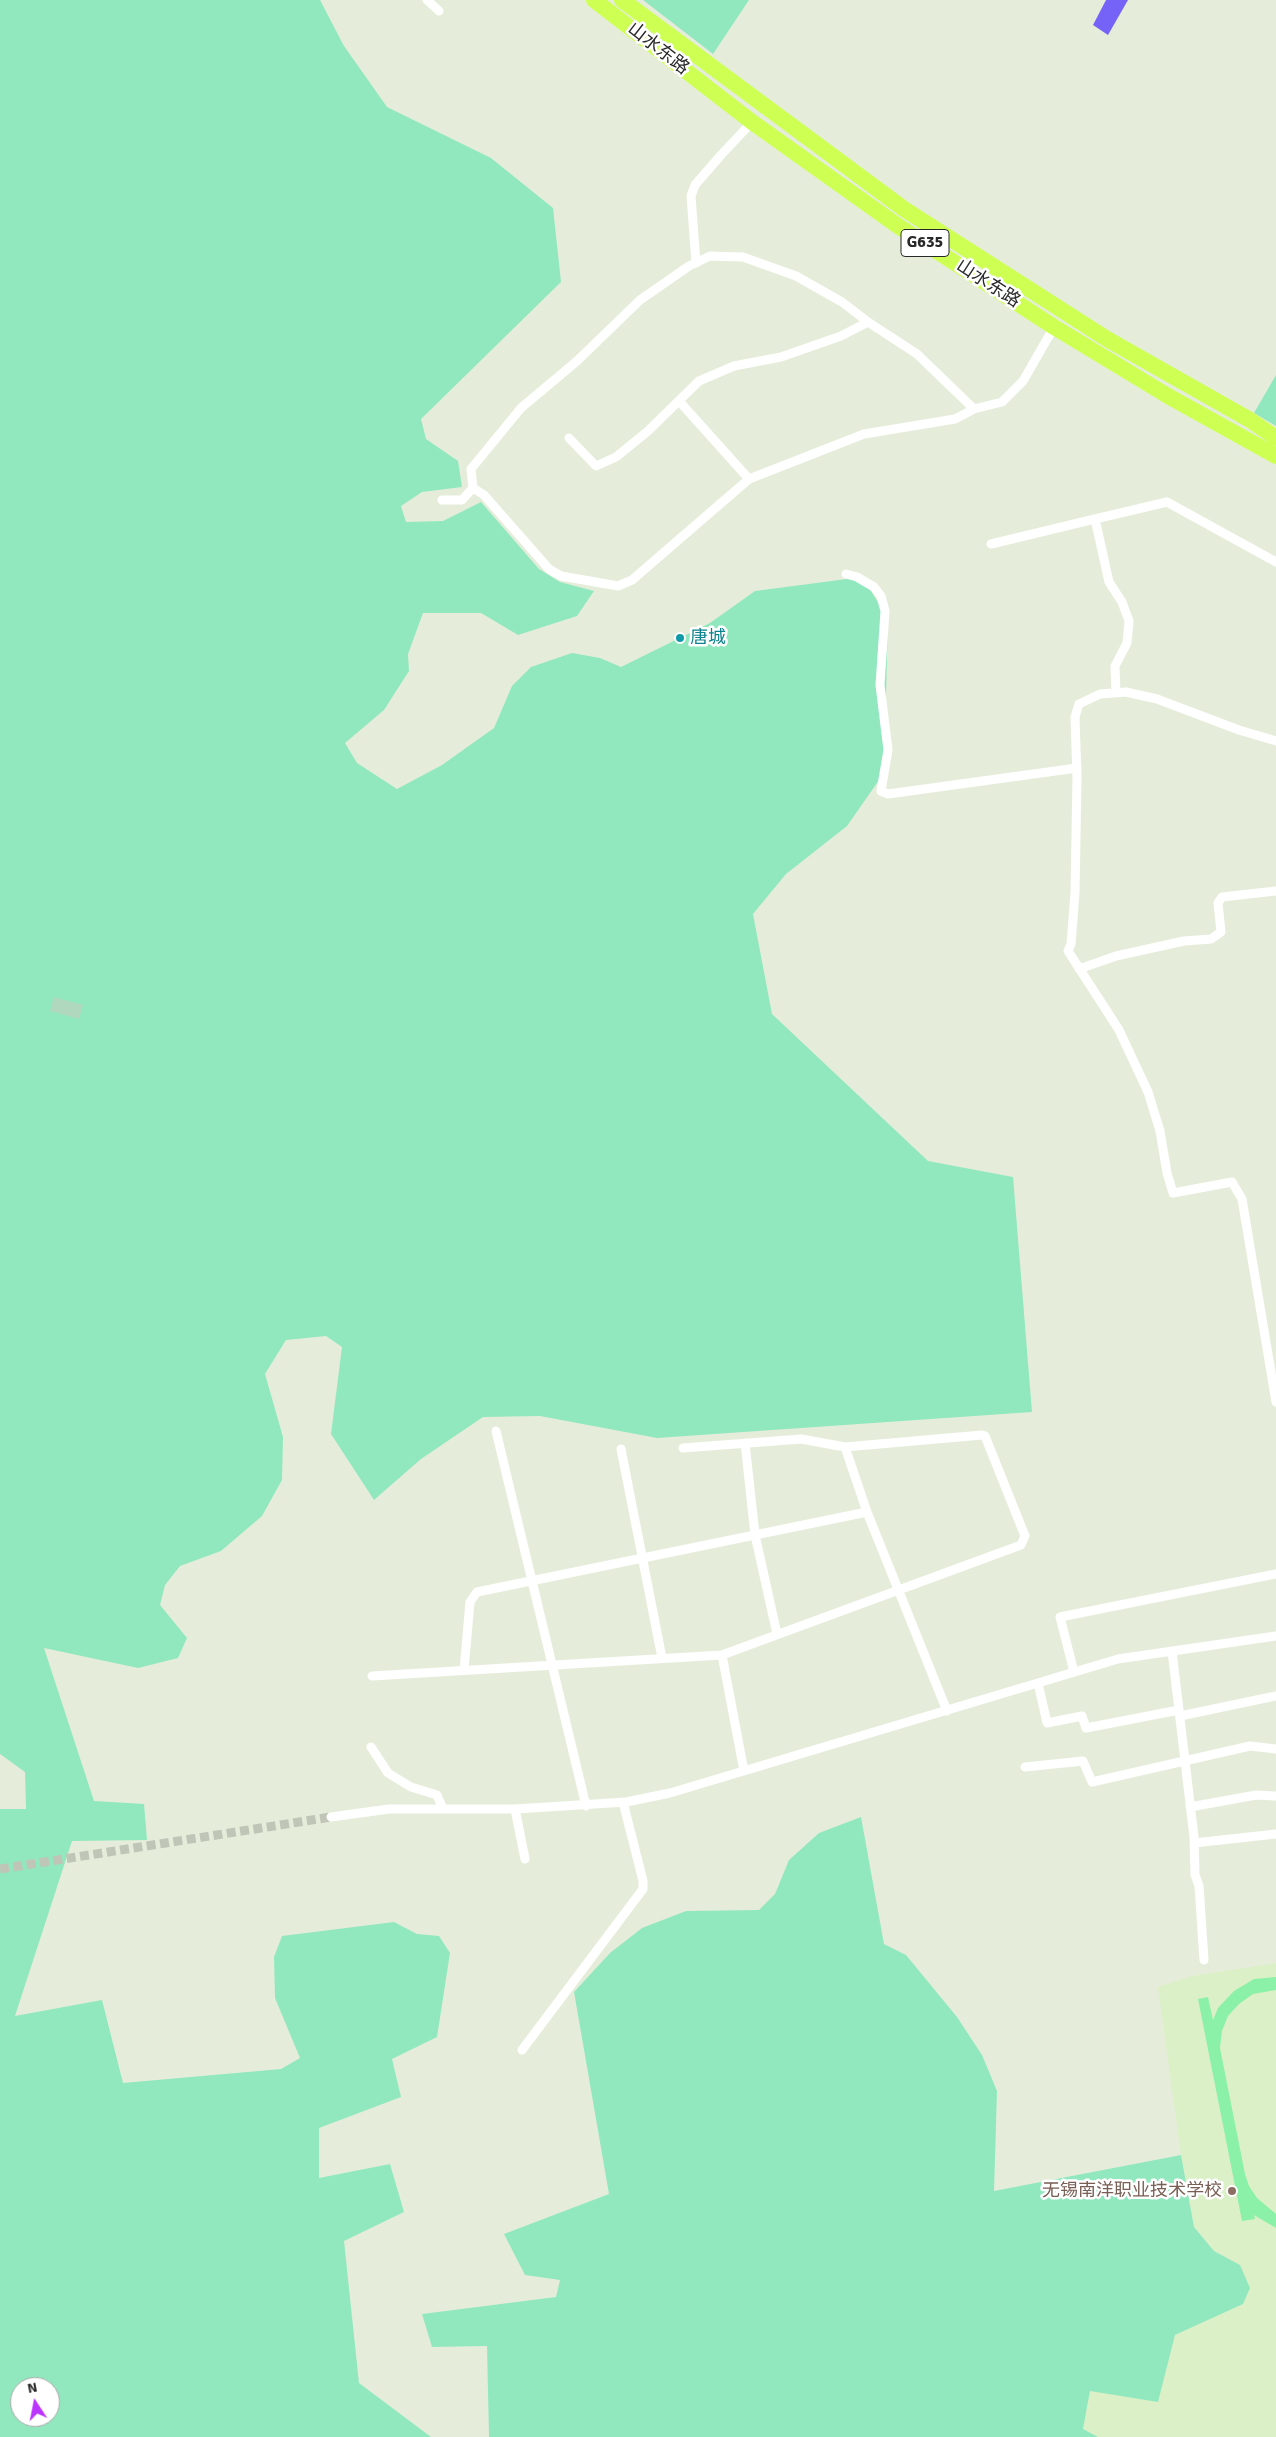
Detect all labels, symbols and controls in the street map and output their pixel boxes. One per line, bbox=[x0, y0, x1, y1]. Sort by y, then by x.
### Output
street label: 山水东路 bbox=[623, 18, 693, 80]
road number: G635 bbox=[901, 230, 949, 256]
street label: 山水东路 bbox=[952, 255, 1024, 313]
place label: 唐城 bbox=[690, 627, 726, 649]
marker: 唐城 bbox=[674, 632, 686, 644]
place label: 无锡南洋职业技术学校 bbox=[1042, 2180, 1222, 2202]
marker: 无锡南洋职业技术学校 bbox=[1226, 2185, 1238, 2197]
north arrow bbox=[10, 2377, 60, 2427]
text: N bbox=[26, 2378, 39, 2397]

